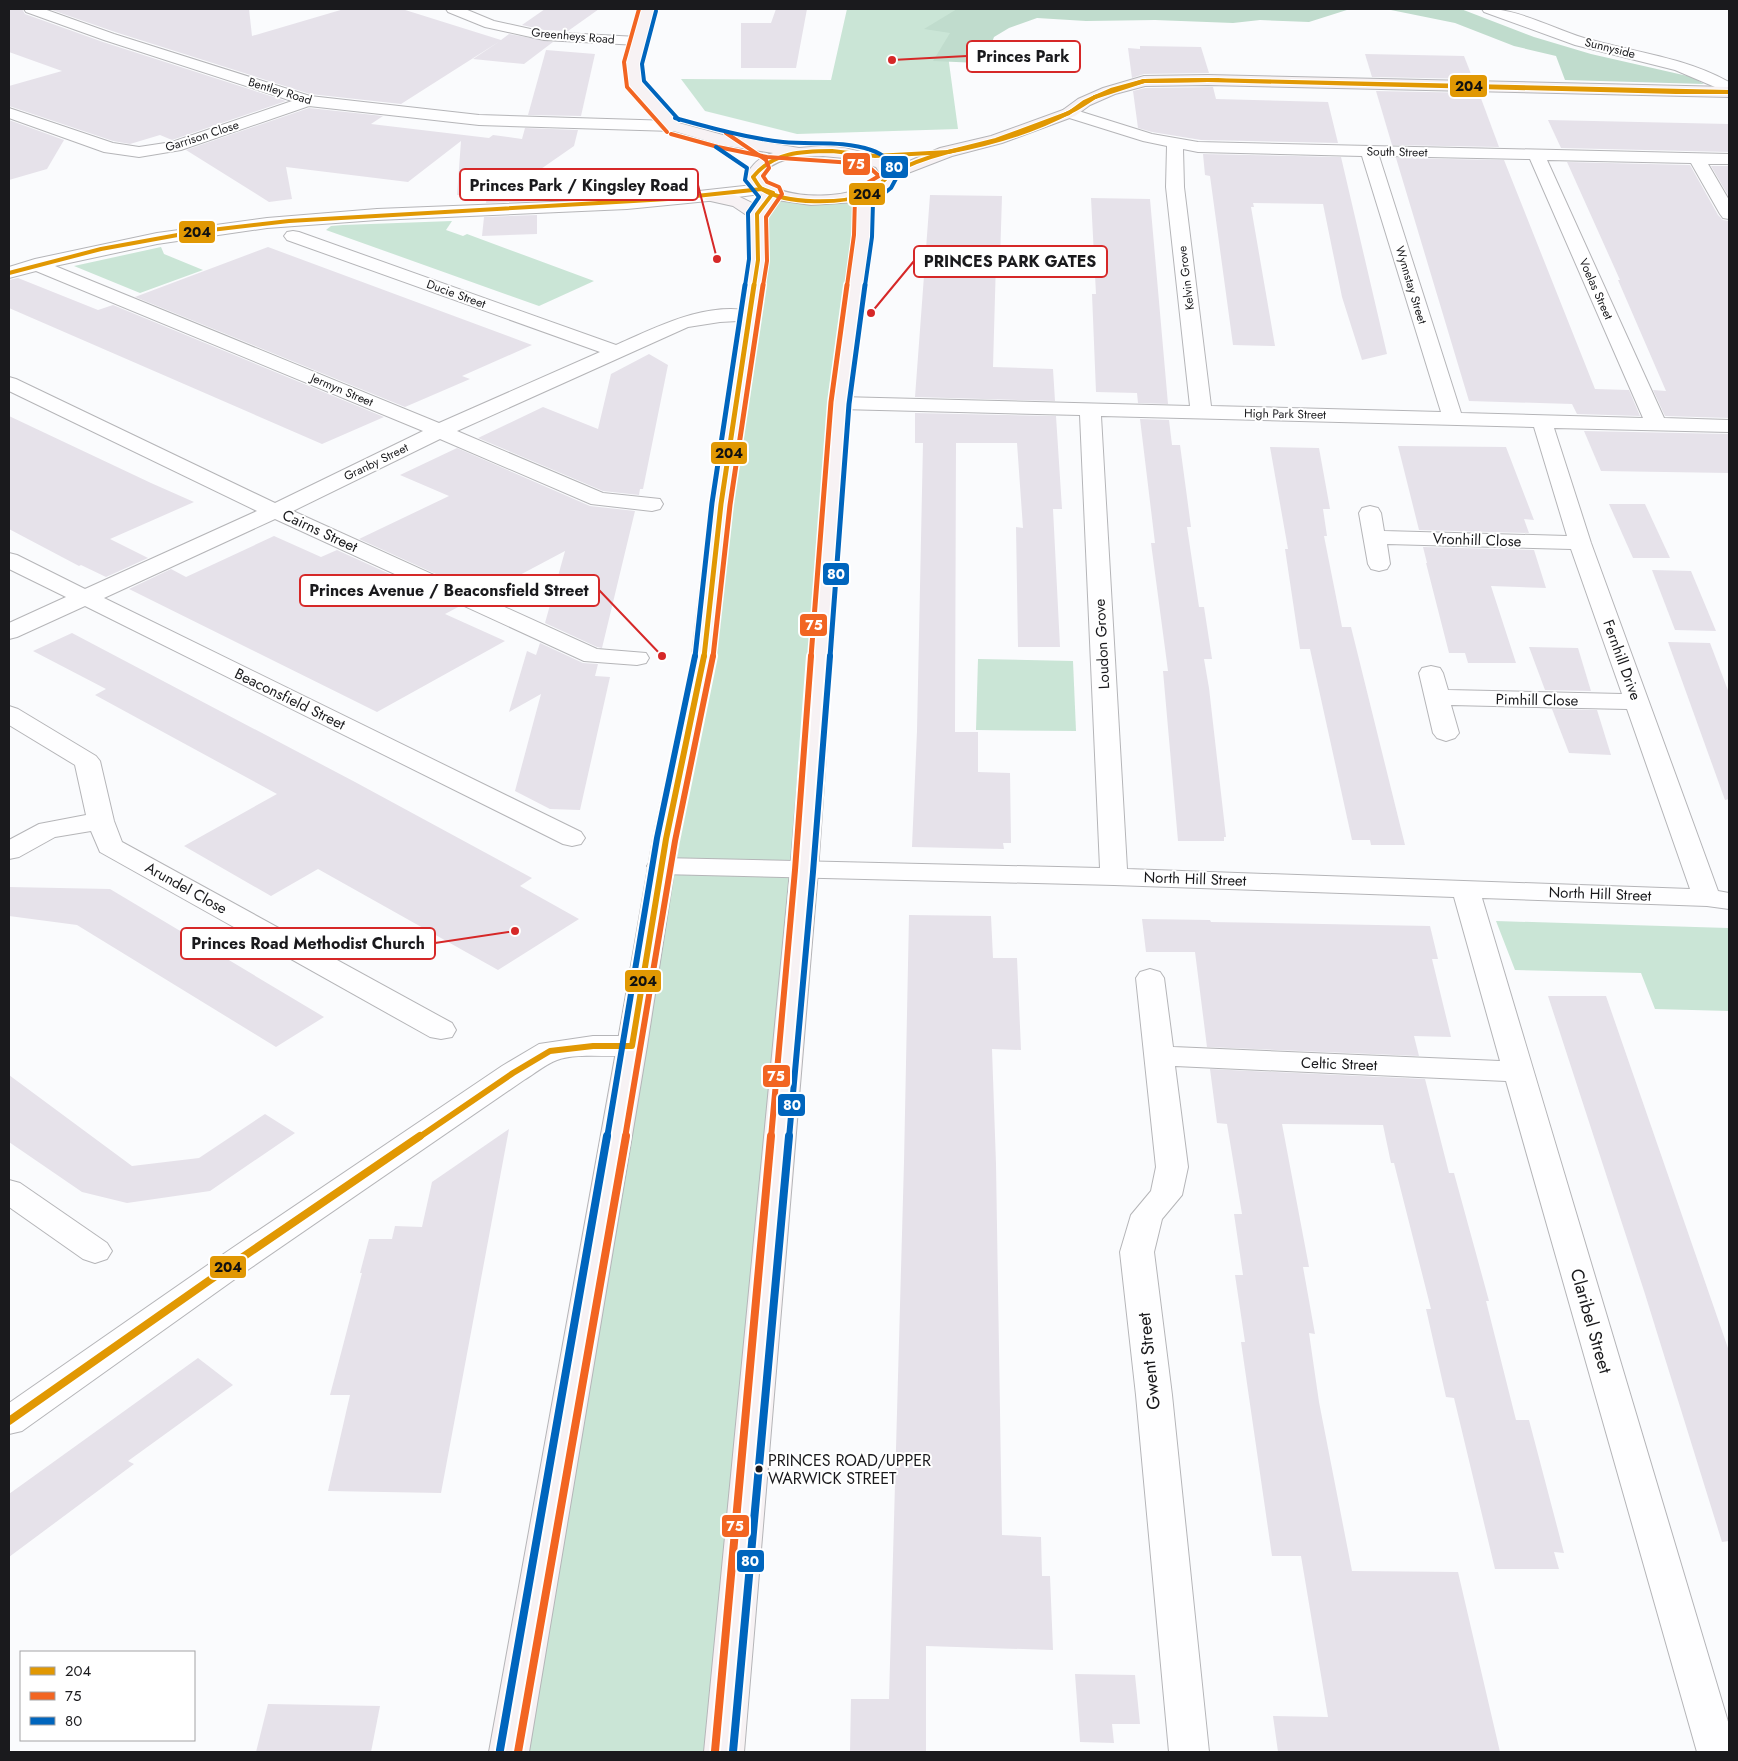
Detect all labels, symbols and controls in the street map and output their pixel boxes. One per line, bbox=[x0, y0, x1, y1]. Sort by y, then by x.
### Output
street label: Greenheys Road bbox=[530, 23, 616, 49]
street label: Sunnyside bbox=[1583, 33, 1637, 63]
callout: Princes Park bbox=[967, 41, 1080, 72]
text: Princes Park bbox=[977, 45, 1070, 68]
street label: Bentley Road bbox=[246, 73, 314, 109]
line badge: 204 bbox=[1449, 74, 1488, 98]
text: 204 bbox=[1455, 76, 1483, 96]
street label: Garrison Close bbox=[163, 116, 241, 156]
street label: South Street bbox=[1366, 142, 1428, 162]
line badge: 75 bbox=[842, 152, 871, 176]
text: 75 bbox=[847, 154, 865, 174]
line badge: 80 bbox=[880, 155, 909, 179]
text: 80 bbox=[885, 157, 903, 177]
callout: Princes Park / Kingsley Road bbox=[460, 169, 698, 200]
text: Princes Park / Kingsley Road bbox=[470, 174, 688, 197]
line badge: 204 bbox=[848, 182, 886, 206]
text: 204 bbox=[853, 184, 881, 204]
line badge: 204 bbox=[178, 220, 216, 244]
text: 204 bbox=[183, 222, 211, 242]
street label: Wynnstay Street bbox=[1391, 244, 1431, 326]
street label: Kelvin Grove bbox=[1173, 245, 1199, 311]
callout: PRINCES PARK GATES bbox=[914, 246, 1107, 277]
text: PRINCES PARK GATES bbox=[924, 250, 1096, 273]
street label: Voelas Street bbox=[1574, 256, 1618, 323]
street label: Ducie Street bbox=[424, 275, 488, 313]
street label: Jermyn Street bbox=[306, 368, 376, 411]
street label: High Park Street bbox=[1244, 404, 1326, 424]
street label: Granby Street bbox=[341, 439, 411, 485]
line badge: 204 bbox=[710, 441, 748, 465]
text: 204 bbox=[715, 443, 743, 463]
street label: Cairns Street bbox=[279, 504, 362, 558]
street label: Vronhill Close bbox=[1432, 527, 1522, 553]
line badge: 80 bbox=[822, 562, 850, 586]
text: 80 bbox=[827, 564, 845, 584]
callout: Princes Avenue / Beaconsfield Street bbox=[300, 575, 599, 606]
text: Princes Avenue / Beaconsfield Street bbox=[309, 579, 590, 602]
street label: Loudon Grove bbox=[1089, 598, 1115, 690]
line badge: 75 bbox=[799, 613, 828, 637]
text: 75 bbox=[805, 615, 823, 635]
street label: Fernhill Drive bbox=[1597, 617, 1647, 704]
street label: Beaconsfield Street bbox=[231, 663, 349, 736]
street label: Pimhill Close bbox=[1495, 688, 1579, 712]
street label: Arundel Close bbox=[141, 856, 231, 920]
street label: North Hill Street bbox=[1143, 866, 1247, 892]
street label: North Hill Street bbox=[1548, 881, 1652, 907]
callout: Princes Road Methodist Church bbox=[181, 928, 435, 959]
text: Princes Road Methodist Church bbox=[191, 932, 425, 955]
line badge: 204 bbox=[624, 969, 662, 993]
text: 204 bbox=[629, 971, 657, 991]
street label: Celtic Street bbox=[1300, 1052, 1378, 1076]
line badge: 75 bbox=[762, 1064, 791, 1088]
text: 75 bbox=[767, 1066, 785, 1086]
line badge: 80 bbox=[777, 1093, 806, 1117]
text: 80 bbox=[783, 1095, 801, 1115]
line badge: 204 bbox=[209, 1255, 247, 1279]
text: 204 bbox=[214, 1257, 242, 1277]
street label: Claribel Street bbox=[1564, 1266, 1619, 1377]
street label: Gwent Street bbox=[1131, 1310, 1167, 1411]
place label: PRINCES ROAD/UPPER WARWICK STREET bbox=[768, 1449, 931, 1490]
marker: PRINCES ROAD/UPPER WARWICK STREET bbox=[754, 1464, 764, 1474]
line badge: 75 bbox=[721, 1514, 750, 1538]
text: 75 bbox=[726, 1516, 744, 1536]
line badge: 80 bbox=[736, 1549, 765, 1573]
text: 80 bbox=[741, 1551, 759, 1571]
legend bbox=[20, 1651, 195, 1741]
text: 204 bbox=[65, 1660, 92, 1682]
text: 75 bbox=[65, 1685, 81, 1707]
text: 80 bbox=[65, 1710, 82, 1732]

